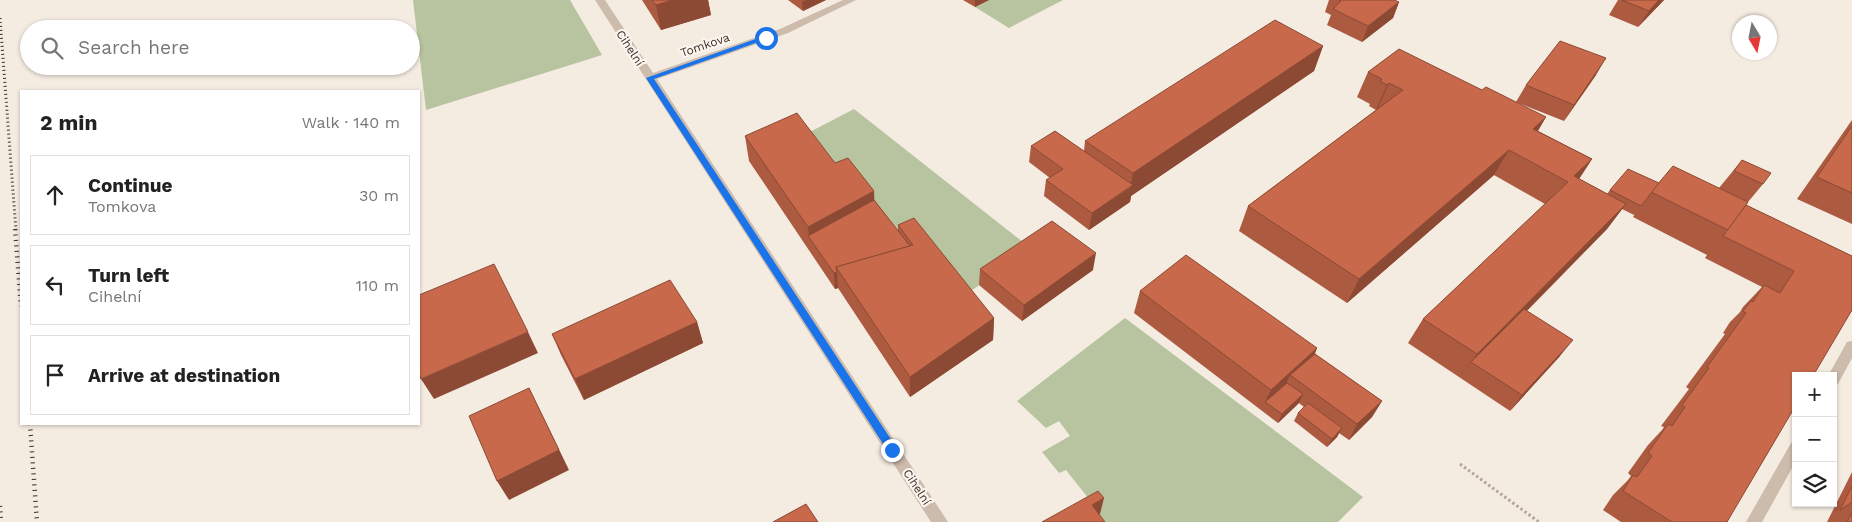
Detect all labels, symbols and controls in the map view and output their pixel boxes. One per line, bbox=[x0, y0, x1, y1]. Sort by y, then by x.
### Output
north arrow bbox=[1732, 15, 1777, 60]
search box bbox=[20, 20, 420, 75]
street label: Cihelní bbox=[613, 27, 647, 69]
route start bbox=[755, 27, 778, 50]
street label: Tomkova bbox=[678, 30, 732, 60]
icon: search bbox=[38, 34, 66, 62]
text: Search here bbox=[78, 36, 189, 59]
text: 2 min bbox=[40, 110, 97, 135]
text: Walk · 140 m bbox=[302, 113, 400, 132]
text: Continue bbox=[88, 174, 172, 197]
icon: ahead bbox=[41, 181, 69, 209]
text: 30 m bbox=[359, 186, 399, 205]
text: Tomkova bbox=[88, 197, 156, 216]
text: Turn left bbox=[88, 264, 169, 287]
icon: left bbox=[41, 271, 69, 299]
text: 110 m bbox=[356, 276, 399, 295]
text: Cihelní bbox=[88, 287, 141, 306]
icon: arrive bbox=[41, 361, 69, 389]
text: Arrive at destination bbox=[88, 364, 280, 387]
map controls bbox=[1792, 372, 1837, 507]
button: + bbox=[1792, 372, 1837, 417]
button: − bbox=[1792, 417, 1837, 462]
route end bbox=[881, 439, 904, 462]
button: layers bbox=[1792, 462, 1837, 507]
street label: Cihelní bbox=[900, 466, 934, 508]

